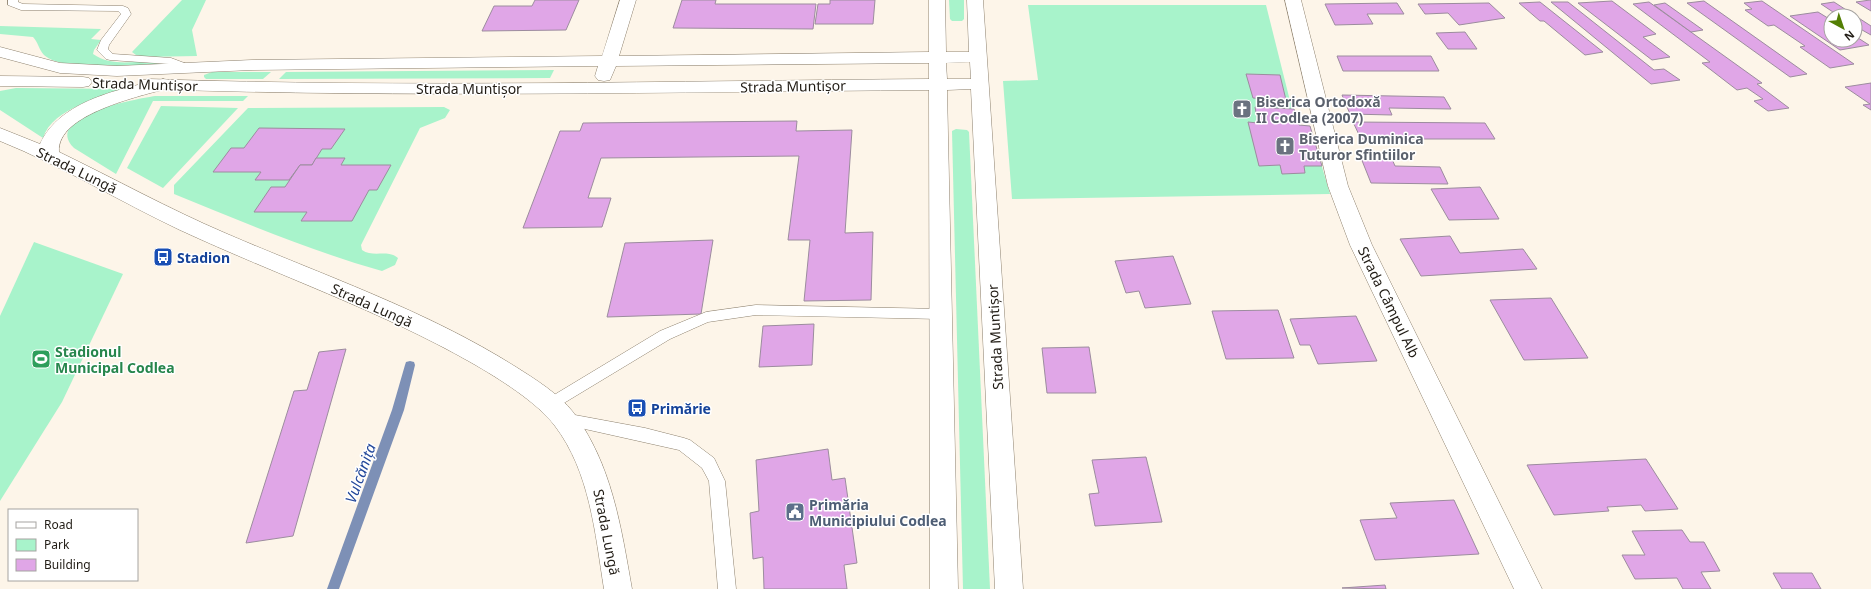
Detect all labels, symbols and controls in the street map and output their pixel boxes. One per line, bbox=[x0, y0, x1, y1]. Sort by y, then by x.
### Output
north arrow bbox=[1823, 8, 1863, 48]
text: N bbox=[1841, 27, 1858, 45]
street label: Strada Muntișor bbox=[92, 73, 198, 95]
street label: Strada Muntișor bbox=[740, 76, 846, 96]
street label: Strada Muntișor bbox=[416, 79, 522, 98]
place label: Biserica Ortodoxă II Codlea (2007) bbox=[1256, 92, 1381, 127]
church icon: Biserica Ortodoxă II Codlea (2007) bbox=[1231, 98, 1253, 120]
place label: Biserica Duminica Tuturor Sfintiilor bbox=[1299, 129, 1424, 164]
church icon: Biserica Duminica Tuturor Sfintiilor bbox=[1274, 135, 1296, 157]
street label: Strada Lungă bbox=[34, 142, 120, 198]
street label: Strada Câmpul Alb bbox=[1354, 243, 1424, 361]
bus stop icon: Stadion bbox=[152, 246, 174, 268]
place label: Stadion bbox=[177, 248, 230, 267]
street label: Strada Lungă bbox=[328, 279, 416, 331]
street label: Strada Muntișor bbox=[983, 283, 1007, 390]
place label: Stadionul Municipal Codlea bbox=[55, 342, 175, 377]
sports icon: Stadionul Municipal Codlea bbox=[30, 348, 52, 370]
bus stop icon: Primărie bbox=[626, 397, 648, 419]
place label: Primărie bbox=[651, 399, 711, 418]
water label: Vulcănița bbox=[340, 440, 380, 506]
street label: Strada Lungă bbox=[589, 487, 625, 577]
place label: Primăria Municipiului Codlea bbox=[809, 495, 947, 530]
public building icon: Primăria Municipiului Codlea bbox=[784, 501, 806, 523]
legend bbox=[8, 509, 138, 581]
text: Road bbox=[44, 516, 73, 533]
text: Park bbox=[44, 536, 70, 553]
text: Building bbox=[44, 556, 91, 573]

